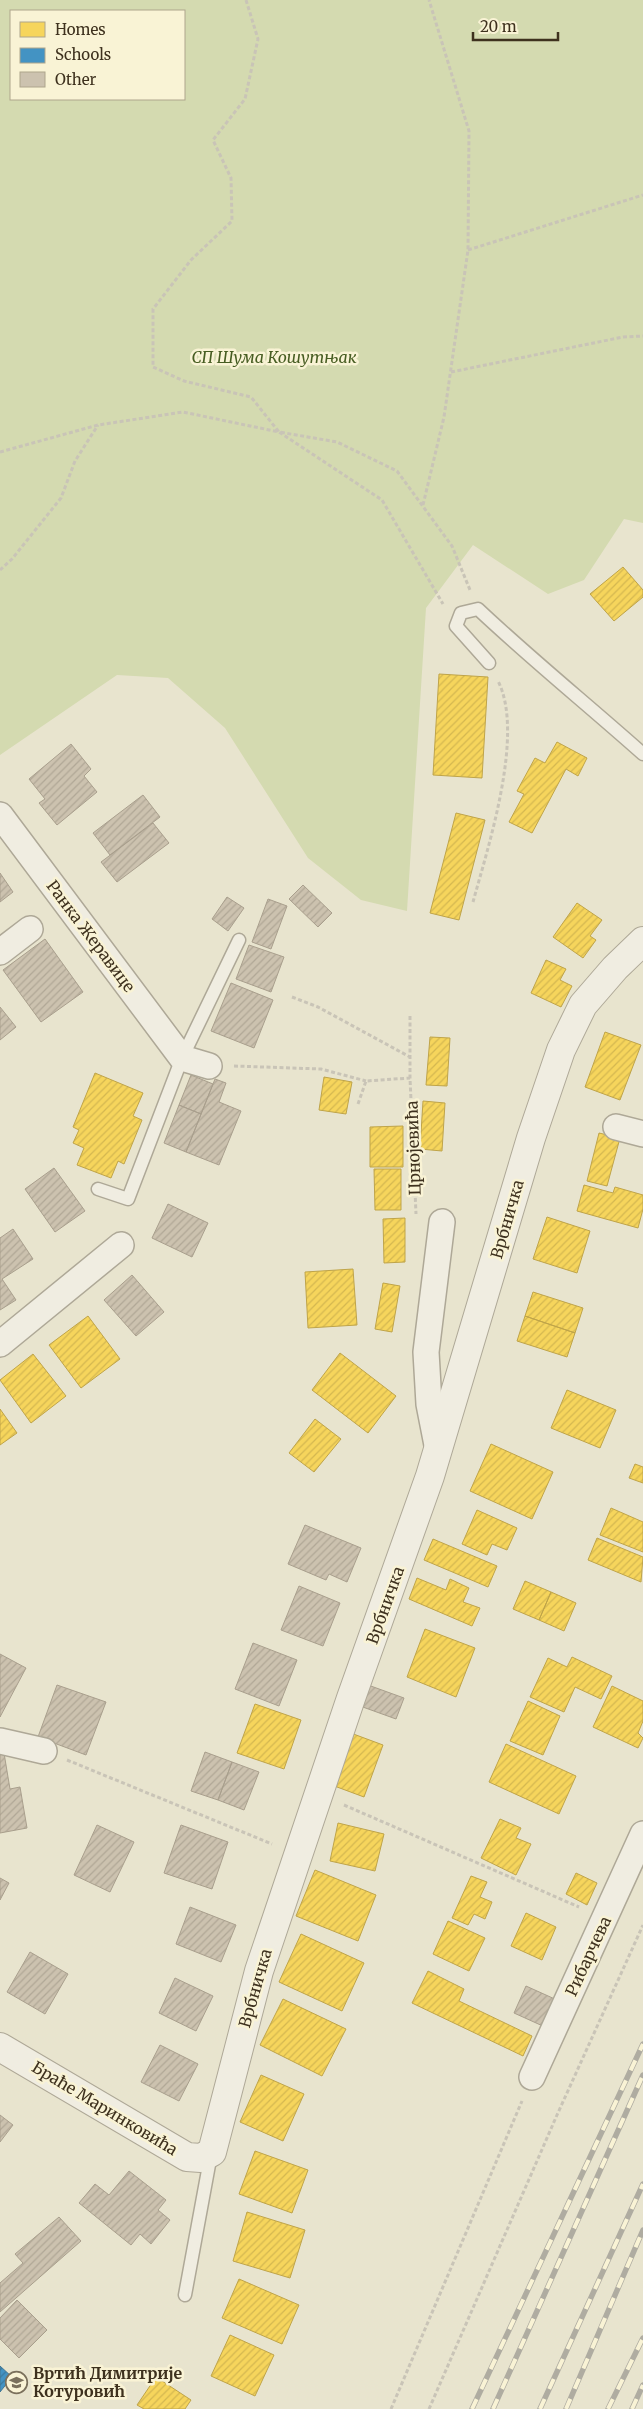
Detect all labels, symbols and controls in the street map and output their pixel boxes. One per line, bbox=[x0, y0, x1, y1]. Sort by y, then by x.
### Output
legend bbox=[10, 10, 185, 100]
scale bar bbox=[473, 10, 558, 42]
text: 20 m bbox=[480, 17, 517, 36]
text: Homes bbox=[55, 20, 106, 39]
text: Schools bbox=[55, 45, 111, 64]
text: Other bbox=[55, 70, 97, 89]
park label: СП Шума Кошутњак bbox=[191, 347, 357, 367]
street label: Ранка Жеравице bbox=[42, 876, 140, 996]
street label: Црнојевића bbox=[401, 1100, 425, 1196]
street label: Врбничка bbox=[486, 1177, 528, 1261]
street label: Врбничка bbox=[362, 1563, 408, 1647]
street label: Рибарчева bbox=[561, 1913, 615, 1999]
street label: Врбничка bbox=[234, 1946, 276, 2030]
street label: Браће Маринковића bbox=[29, 2057, 182, 2160]
place label: Вртић Димитрије Котуровић bbox=[33, 2363, 183, 2401]
school or university icon: Вртић Димитрије Котуровић bbox=[5, 2370, 29, 2394]

